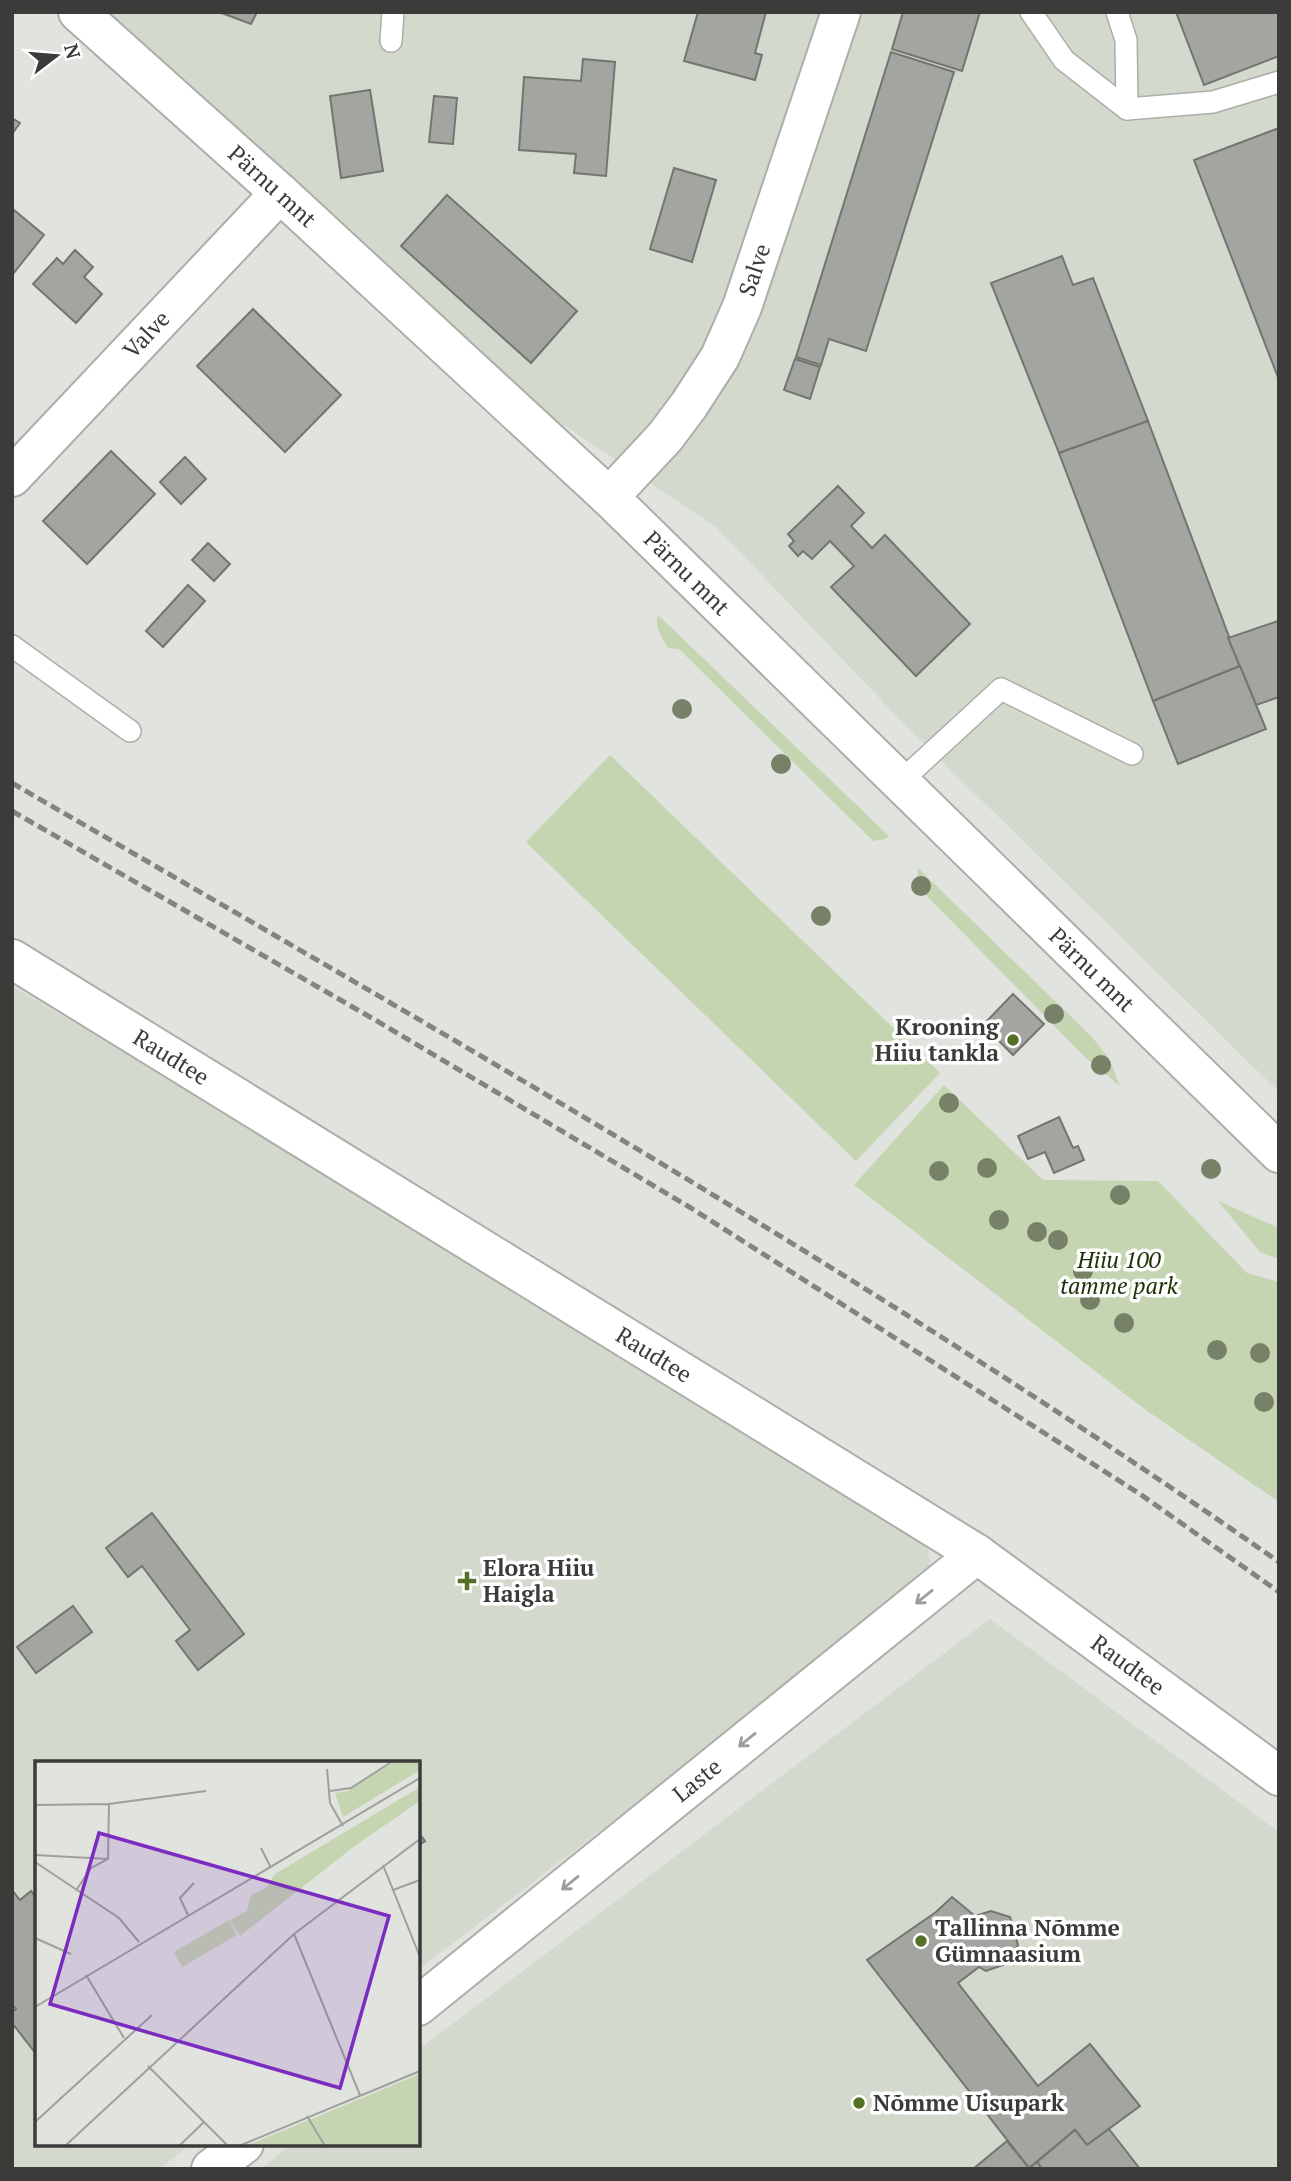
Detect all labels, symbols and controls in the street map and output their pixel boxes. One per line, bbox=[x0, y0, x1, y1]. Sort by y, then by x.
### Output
north arrow bbox=[21, 21, 91, 91]
text: N bbox=[59, 41, 87, 62]
street label: Pärnu mnt bbox=[222, 138, 324, 234]
street label: Salve bbox=[731, 239, 777, 300]
street label: Valve bbox=[116, 303, 176, 365]
street label: Pärnu mnt bbox=[637, 524, 737, 622]
street label: Pärnu mnt bbox=[1043, 920, 1142, 1019]
place label: Krooning Hiiu tankla bbox=[875, 1011, 1000, 1068]
street label: Raudtee bbox=[128, 1021, 215, 1092]
marker: Krooning Hiiu tankla bbox=[1005, 1032, 1021, 1048]
park label: Hiiu 100 tamme park bbox=[1060, 1244, 1179, 1301]
street label: Raudtee bbox=[610, 1319, 698, 1390]
place label: Elora Hiiu Haigla bbox=[483, 1552, 594, 1609]
marker: Elora Hiiu Haigla bbox=[457, 1571, 477, 1591]
one-way arrow bbox=[915, 1590, 933, 1605]
street label: Raudtee bbox=[1085, 1627, 1171, 1702]
one-way arrow bbox=[739, 1733, 757, 1748]
street label: Laste bbox=[666, 1751, 728, 1809]
inset map bbox=[35, 1761, 420, 2146]
one-way arrow bbox=[562, 1876, 580, 1891]
place label: Tallinna Nõmme Gümnaasium bbox=[935, 1912, 1120, 1969]
marker: Tallinna Nõmme Gümnaasium bbox=[913, 1933, 929, 1949]
place label: Nõmme Uisupark bbox=[873, 2087, 1065, 2118]
marker: Nõmme Uisupark bbox=[851, 2095, 867, 2111]

